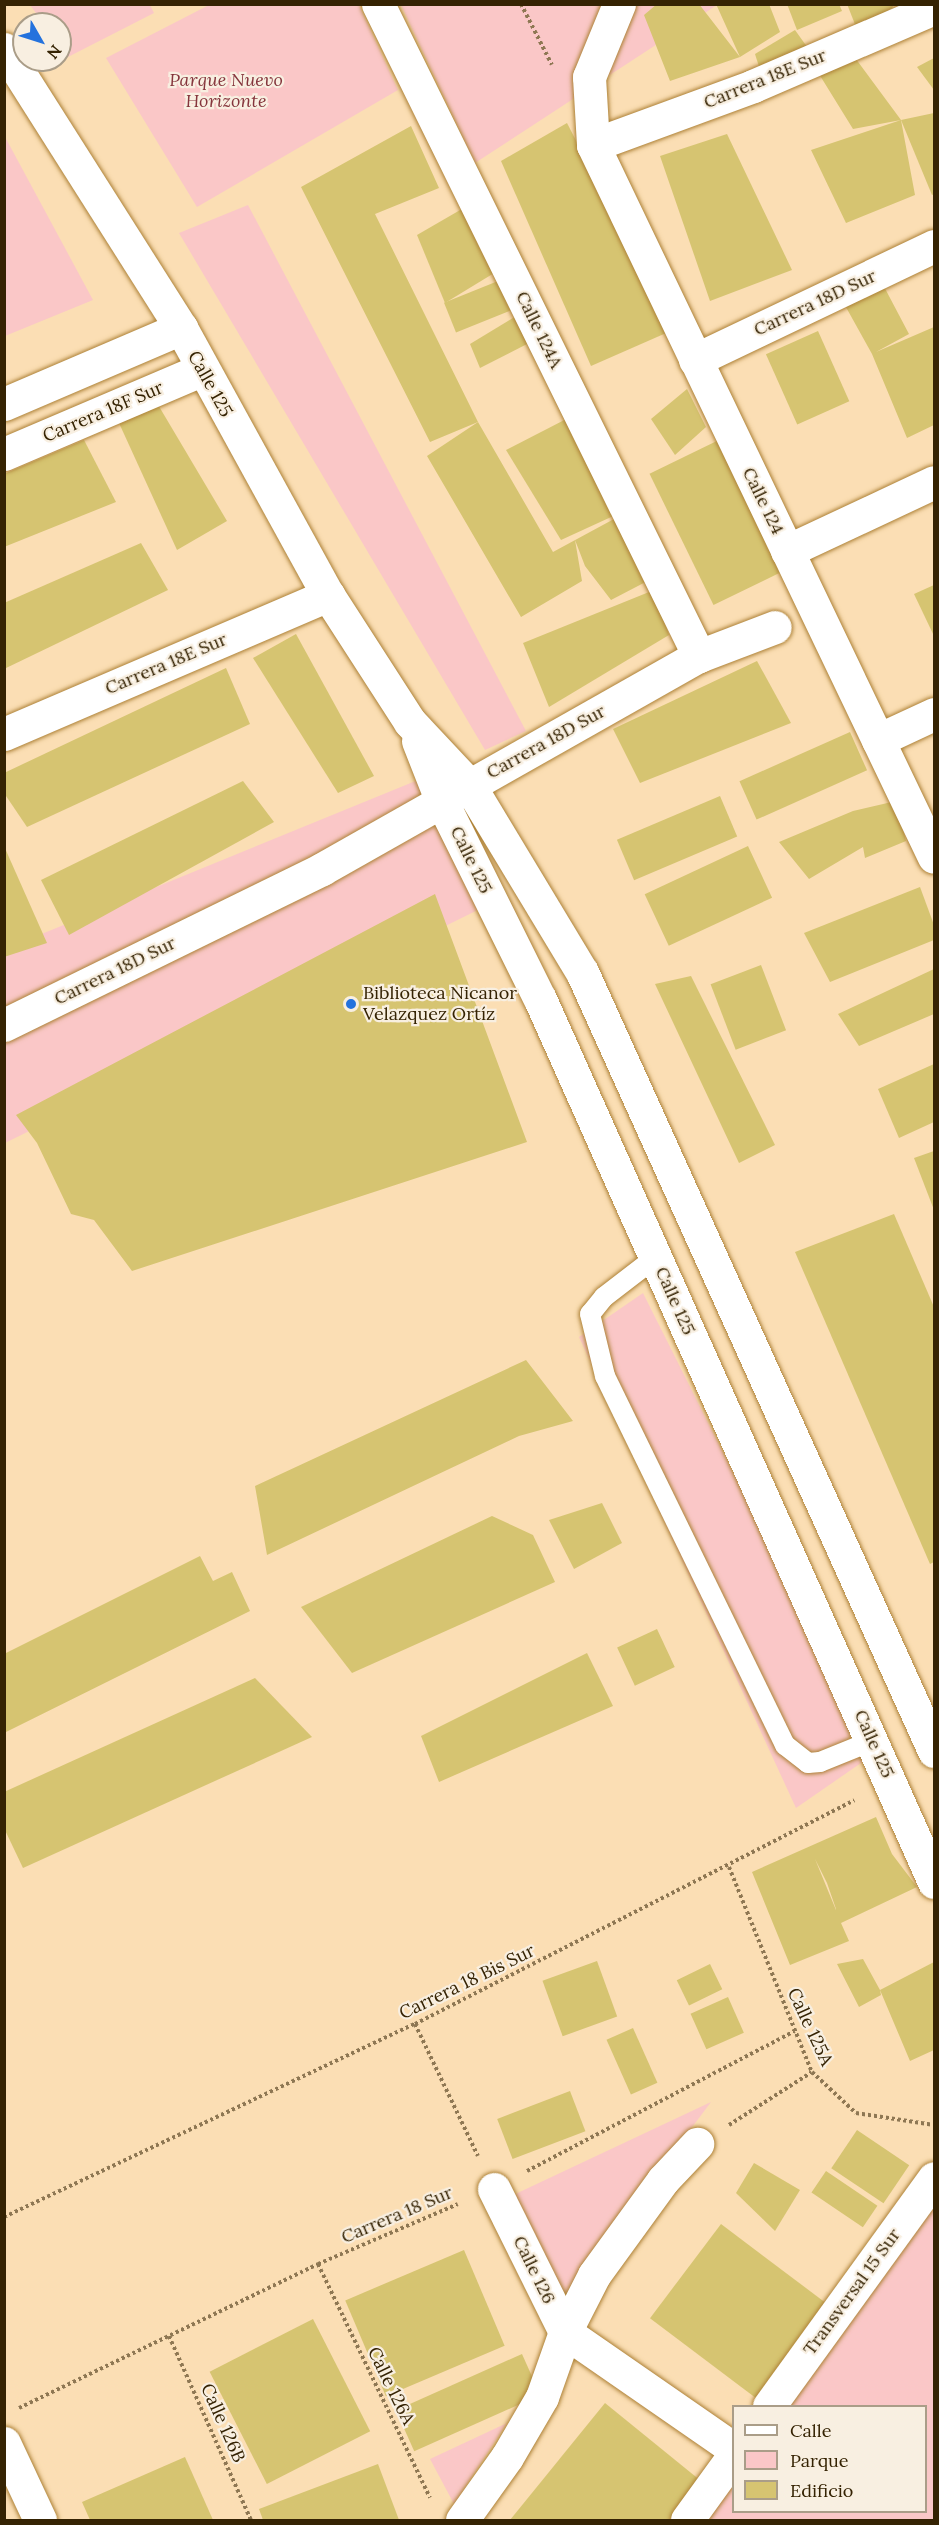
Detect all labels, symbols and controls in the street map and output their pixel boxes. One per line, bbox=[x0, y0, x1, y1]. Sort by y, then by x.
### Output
north arrow bbox=[12, 12, 72, 72]
text: N bbox=[43, 41, 66, 63]
street label: Carrera 18E Sur bbox=[701, 45, 829, 113]
park label: Parque Nuevo Horizonte bbox=[169, 70, 283, 112]
street label: Carrera 18D Sur bbox=[751, 265, 879, 341]
street label: Calle 124A bbox=[511, 288, 567, 372]
street label: Calle 125 bbox=[183, 347, 237, 421]
street label: Carrera 18F Sur bbox=[40, 377, 166, 447]
street label: Calle 124 bbox=[738, 464, 788, 538]
street label: Carrera 18E Sur bbox=[102, 629, 230, 699]
street label: Carrera 18D Sur bbox=[483, 701, 609, 783]
street label: Calle 125 bbox=[445, 823, 497, 897]
street label: Carrera 18D Sur bbox=[51, 932, 179, 1010]
place label: Biblioteca Nicanor Velazquez Ortíz bbox=[363, 983, 517, 1026]
marker: Biblioteca Nicanor Velazquez Ortíz bbox=[344, 997, 358, 1011]
street label: Calle 125 bbox=[650, 1264, 700, 1338]
street label: Calle 125 bbox=[849, 1707, 899, 1781]
street label: Carrera 18 Bis Sur bbox=[396, 1940, 538, 2024]
street label: Calle 125A bbox=[783, 1985, 837, 2069]
street label: Carrera 18 Sur bbox=[338, 2182, 456, 2248]
street label: Transversal 15 Sur bbox=[799, 2225, 905, 2359]
street label: Calle 126 bbox=[508, 2233, 560, 2307]
street label: Calle 126A bbox=[363, 2343, 419, 2429]
street label: Calle 126B bbox=[196, 2380, 250, 2466]
legend bbox=[732, 2405, 927, 2513]
text: Calle bbox=[790, 2419, 831, 2442]
text: Parque bbox=[790, 2449, 849, 2472]
text: Edificio bbox=[790, 2479, 853, 2502]

